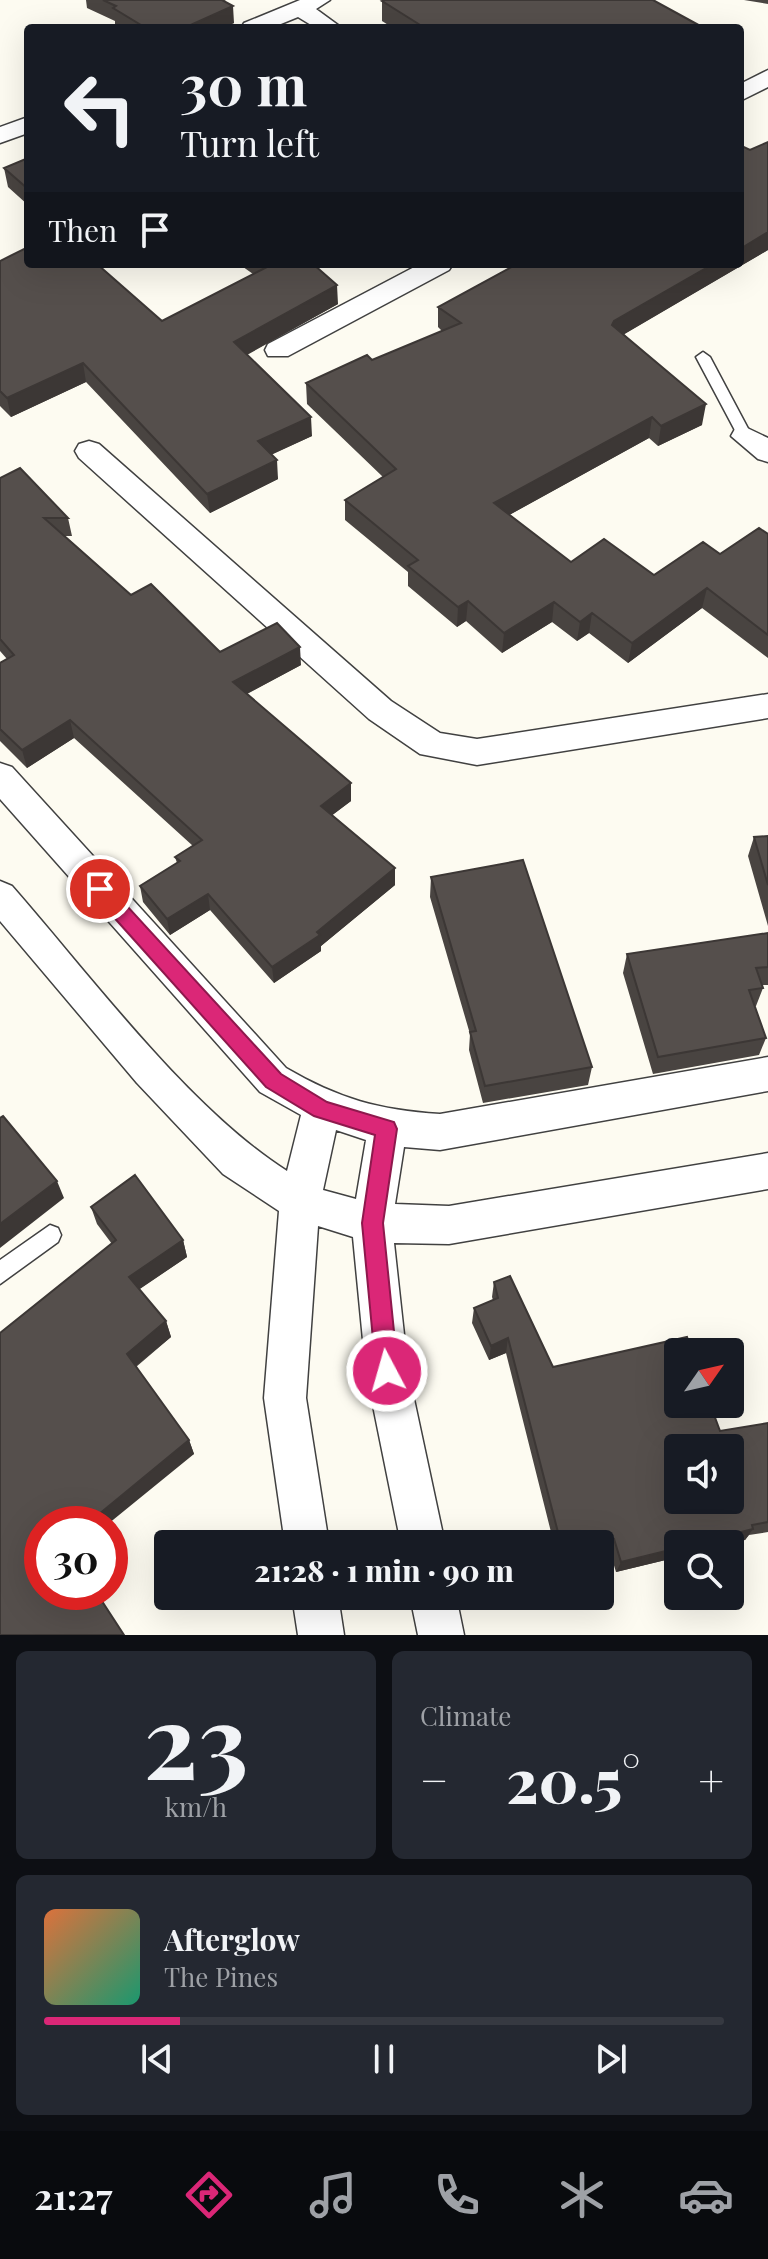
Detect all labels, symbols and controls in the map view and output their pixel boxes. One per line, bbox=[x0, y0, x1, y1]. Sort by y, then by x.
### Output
text: 30 m bbox=[180, 46, 307, 121]
icon: left bbox=[48, 56, 152, 160]
text: Turn left bbox=[180, 118, 319, 166]
icon: arrive bbox=[133, 208, 177, 252]
text: Then bbox=[48, 210, 117, 250]
pin bbox=[66, 855, 134, 923]
icon: arrive bbox=[78, 867, 122, 911]
position arrow bbox=[345, 1329, 429, 1413]
north arrow bbox=[664, 1338, 744, 1418]
map controls bbox=[664, 1338, 744, 1610]
button: sound bbox=[664, 1434, 744, 1514]
speed limit sign: 30 bbox=[24, 1506, 128, 1610]
button: search bbox=[664, 1530, 744, 1610]
text: 21:28 · 1 min · 90 m bbox=[254, 1550, 514, 1590]
text: 23 bbox=[143, 1667, 249, 1806]
text: Climate bbox=[420, 1698, 511, 1733]
text: 20.5° bbox=[506, 1738, 640, 1818]
text: − bbox=[420, 1749, 448, 1808]
text: + bbox=[698, 1749, 724, 1808]
text: km/h bbox=[165, 1789, 227, 1824]
text: Afterglow bbox=[164, 1919, 300, 1959]
text: The Pines bbox=[164, 1959, 278, 1994]
icon: previous bbox=[135, 2037, 179, 2081]
icon: pause bbox=[362, 2037, 406, 2081]
icon: next bbox=[589, 2037, 633, 2081]
icon: directions bbox=[181, 2167, 237, 2223]
icon: music bbox=[305, 2167, 361, 2223]
icon: phone bbox=[429, 2167, 485, 2223]
icon: climate bbox=[554, 2167, 610, 2223]
icon: car bbox=[678, 2167, 734, 2223]
text: 21:27 bbox=[34, 2171, 112, 2219]

